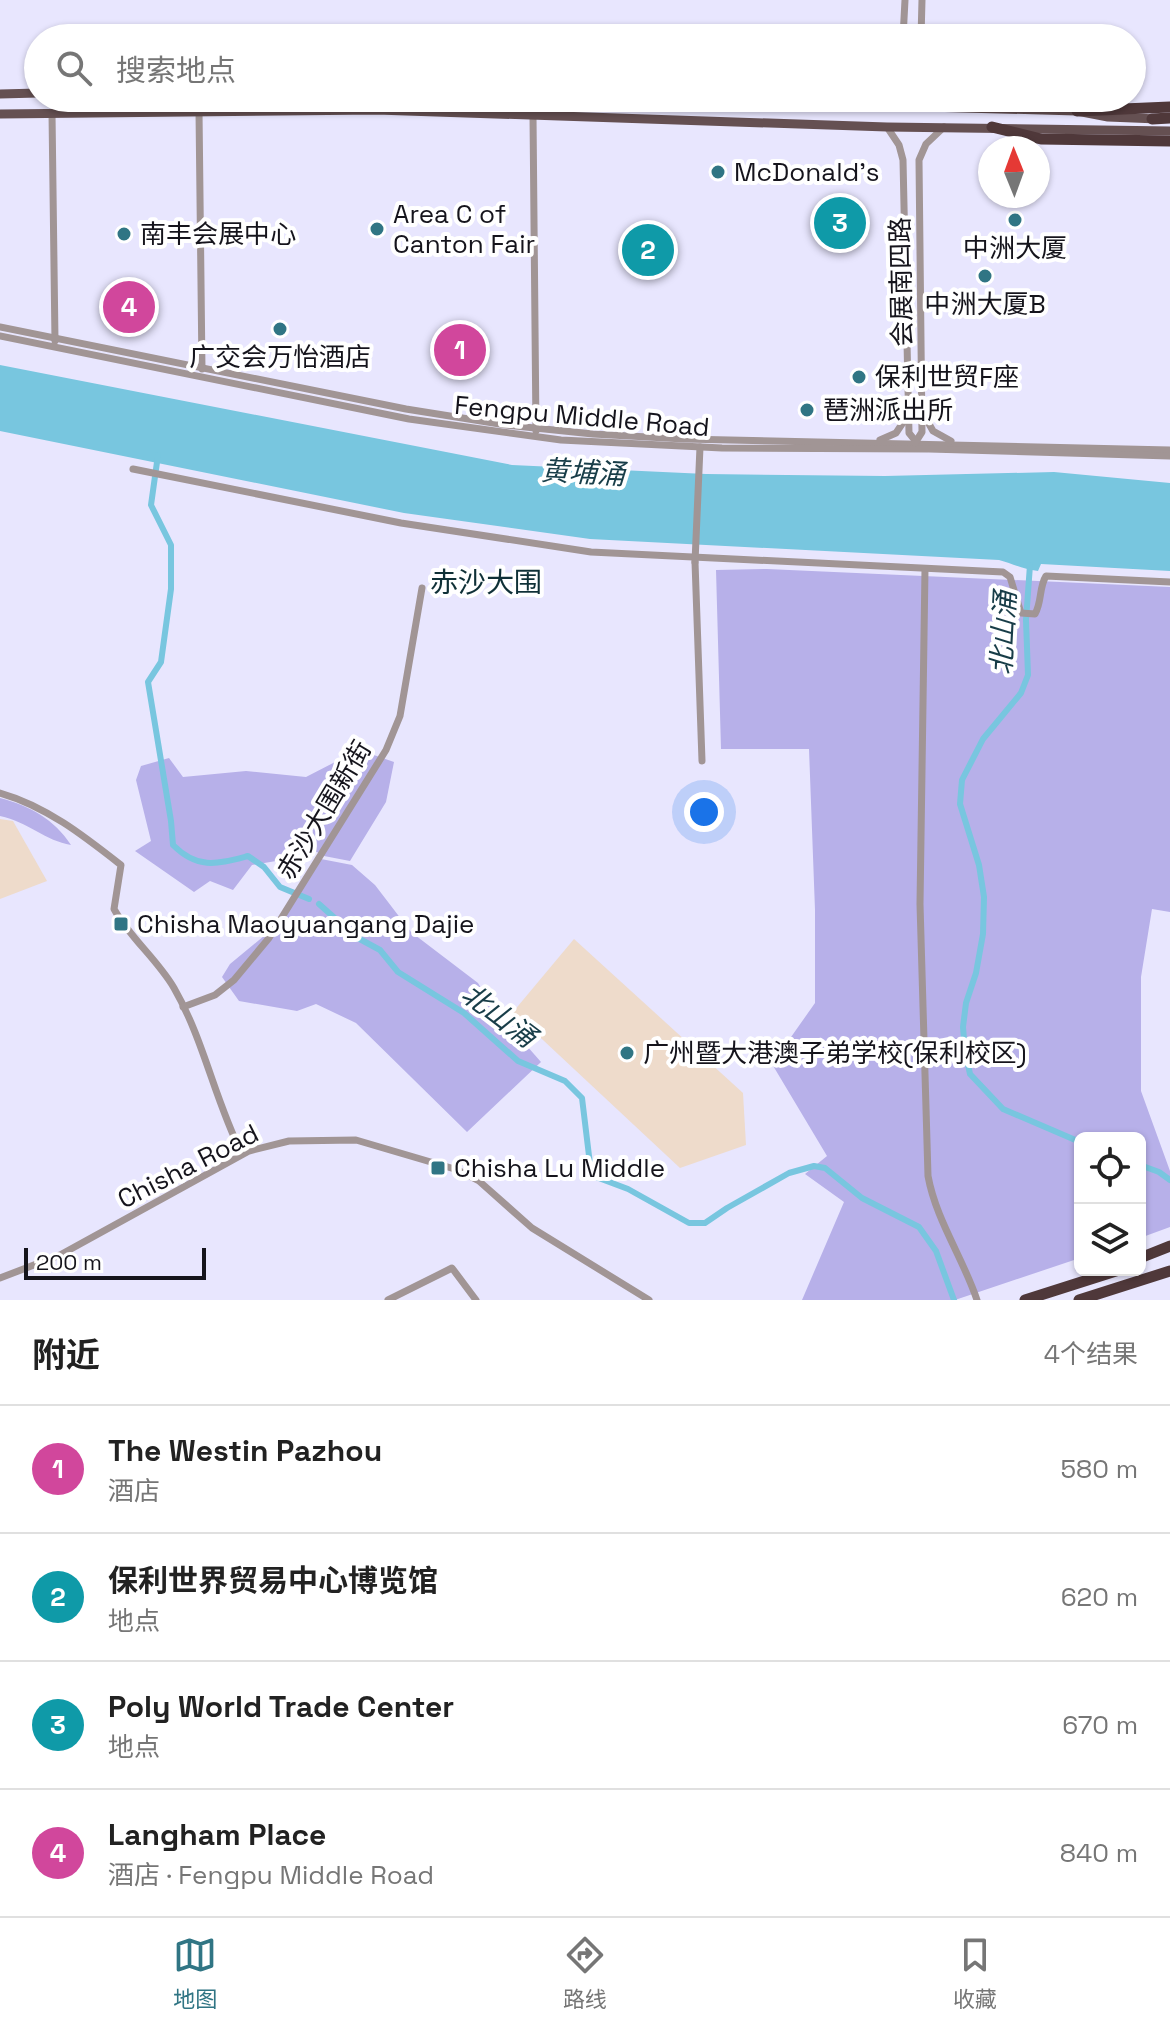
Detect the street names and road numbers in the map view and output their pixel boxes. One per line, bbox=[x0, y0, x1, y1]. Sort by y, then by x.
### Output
street label: 会展南四路 bbox=[883, 217, 919, 347]
street label: Fengpu Middle Road bbox=[453, 388, 711, 444]
street label: 赤沙大围新街 bbox=[269, 734, 379, 886]
street label: Chisha Road bbox=[112, 1116, 264, 1216]

